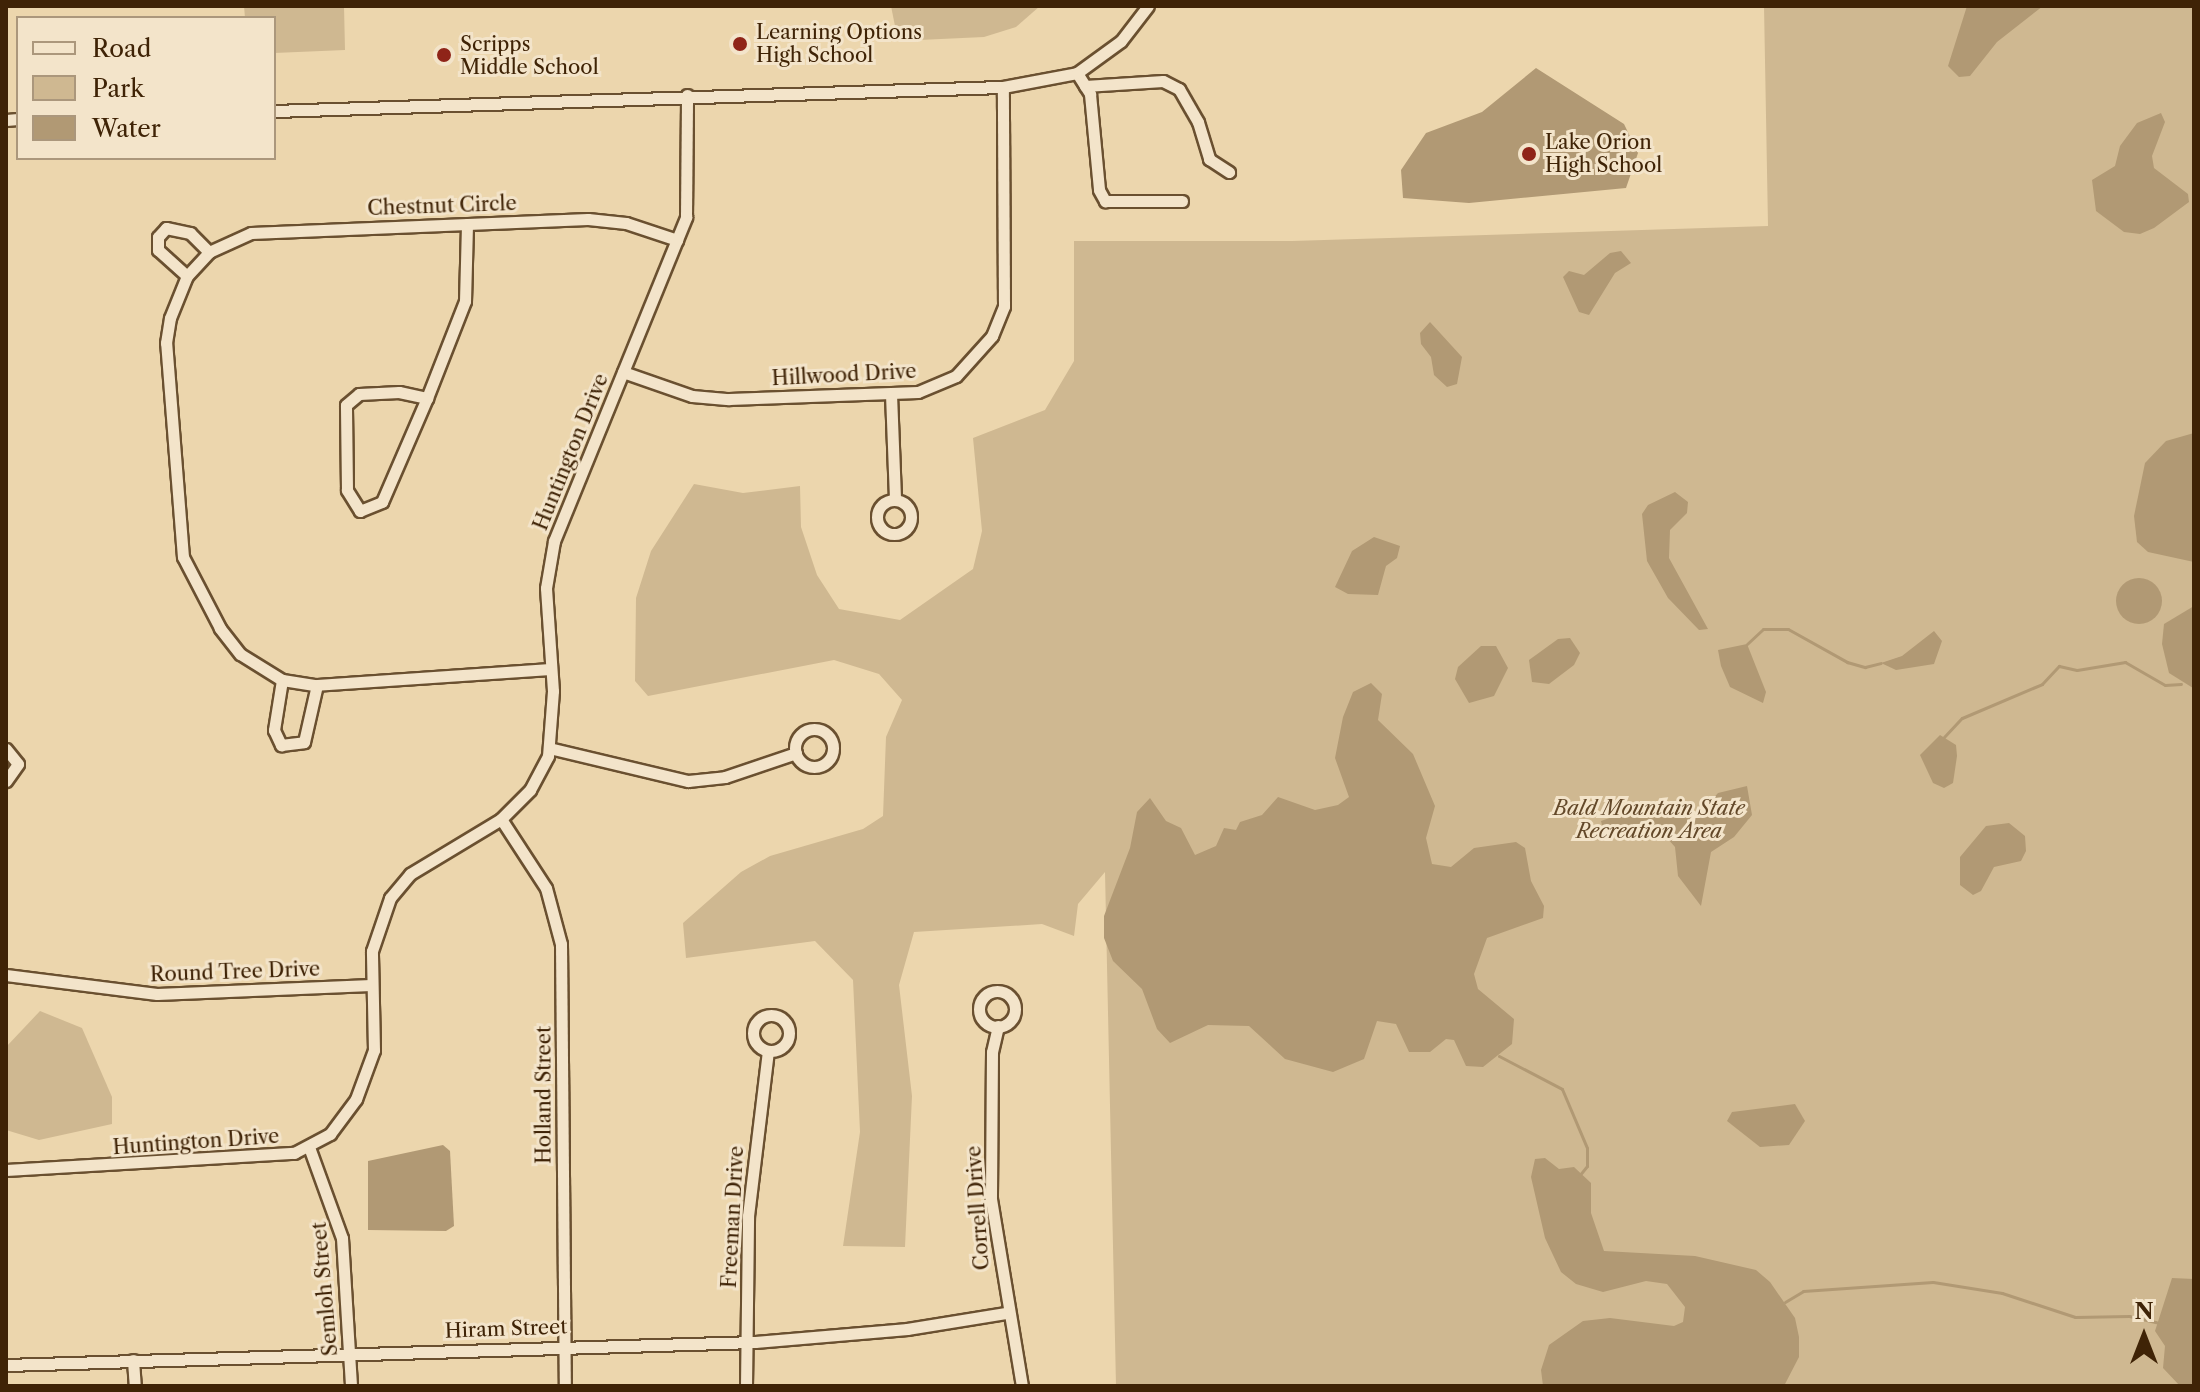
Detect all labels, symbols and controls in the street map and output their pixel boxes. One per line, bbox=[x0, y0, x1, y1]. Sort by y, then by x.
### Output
legend bbox=[16, 16, 276, 160]
place label: Learning Options High School bbox=[756, 20, 922, 67]
place label: Scripps Middle School bbox=[460, 32, 599, 79]
text: Road bbox=[92, 34, 151, 63]
marker: Learning Options High School bbox=[731, 35, 749, 53]
marker: Scripps Middle School bbox=[435, 46, 453, 64]
text: Park bbox=[92, 74, 144, 103]
text: Water bbox=[92, 114, 161, 143]
place label: Lake Orion High School bbox=[1545, 130, 1662, 177]
marker: Lake Orion High School bbox=[1520, 145, 1538, 163]
street label: Chestnut Circle bbox=[367, 191, 517, 221]
street label: Hillwood Drive bbox=[771, 359, 917, 391]
street label: Huntington Drive bbox=[529, 370, 613, 534]
park label: Bald Mountain State Recreation Area bbox=[1553, 796, 1745, 843]
street label: Round Tree Drive bbox=[149, 957, 321, 987]
street label: Holland Street bbox=[532, 1026, 556, 1164]
street label: Huntington Drive bbox=[112, 1124, 280, 1160]
street label: Freeman Drive bbox=[717, 1145, 749, 1289]
street label: Correll Drive bbox=[962, 1145, 994, 1271]
street label: Semloh Street bbox=[307, 1221, 343, 1357]
north arrow bbox=[2104, 1296, 2184, 1376]
text: N bbox=[2134, 1298, 2154, 1325]
street label: Hiram Street bbox=[444, 1315, 568, 1343]

